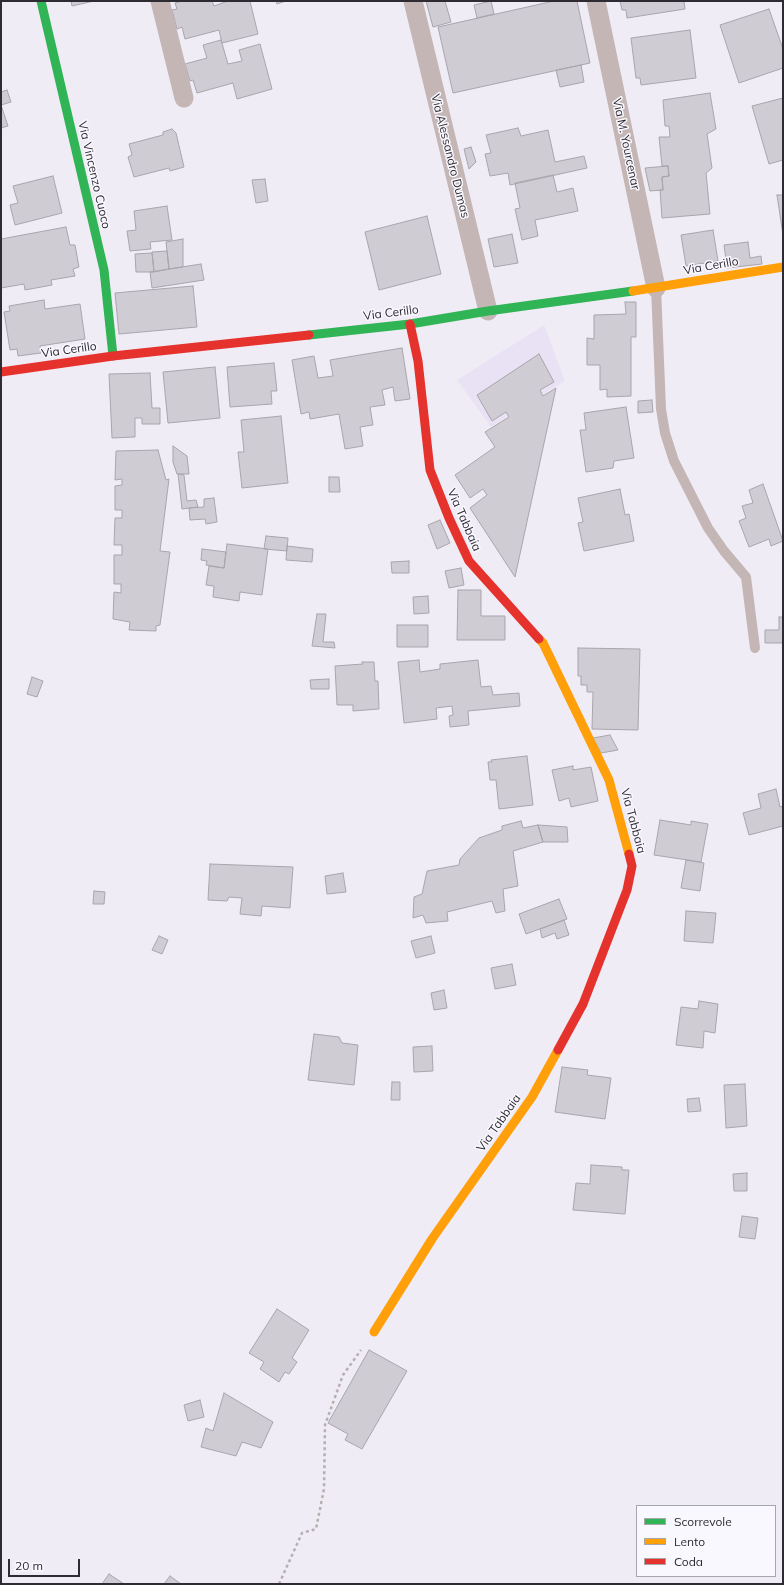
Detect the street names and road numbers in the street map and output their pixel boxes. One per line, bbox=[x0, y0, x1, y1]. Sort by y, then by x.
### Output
street label: Via Alessandro Dumas bbox=[428, 93, 472, 219]
street label: Via M. Yourcenar bbox=[609, 97, 643, 191]
street label: Via Vincenzo Cuoco bbox=[75, 120, 113, 230]
street label: Via Cerillo bbox=[682, 254, 740, 278]
street label: Via Cerillo bbox=[363, 302, 419, 324]
street label: Via Cerillo bbox=[40, 339, 98, 361]
street label: Via Tabbaia bbox=[444, 487, 484, 553]
street label: Via Tabbaia bbox=[617, 787, 649, 855]
street label: Via Tabbaia bbox=[474, 1092, 524, 1154]

